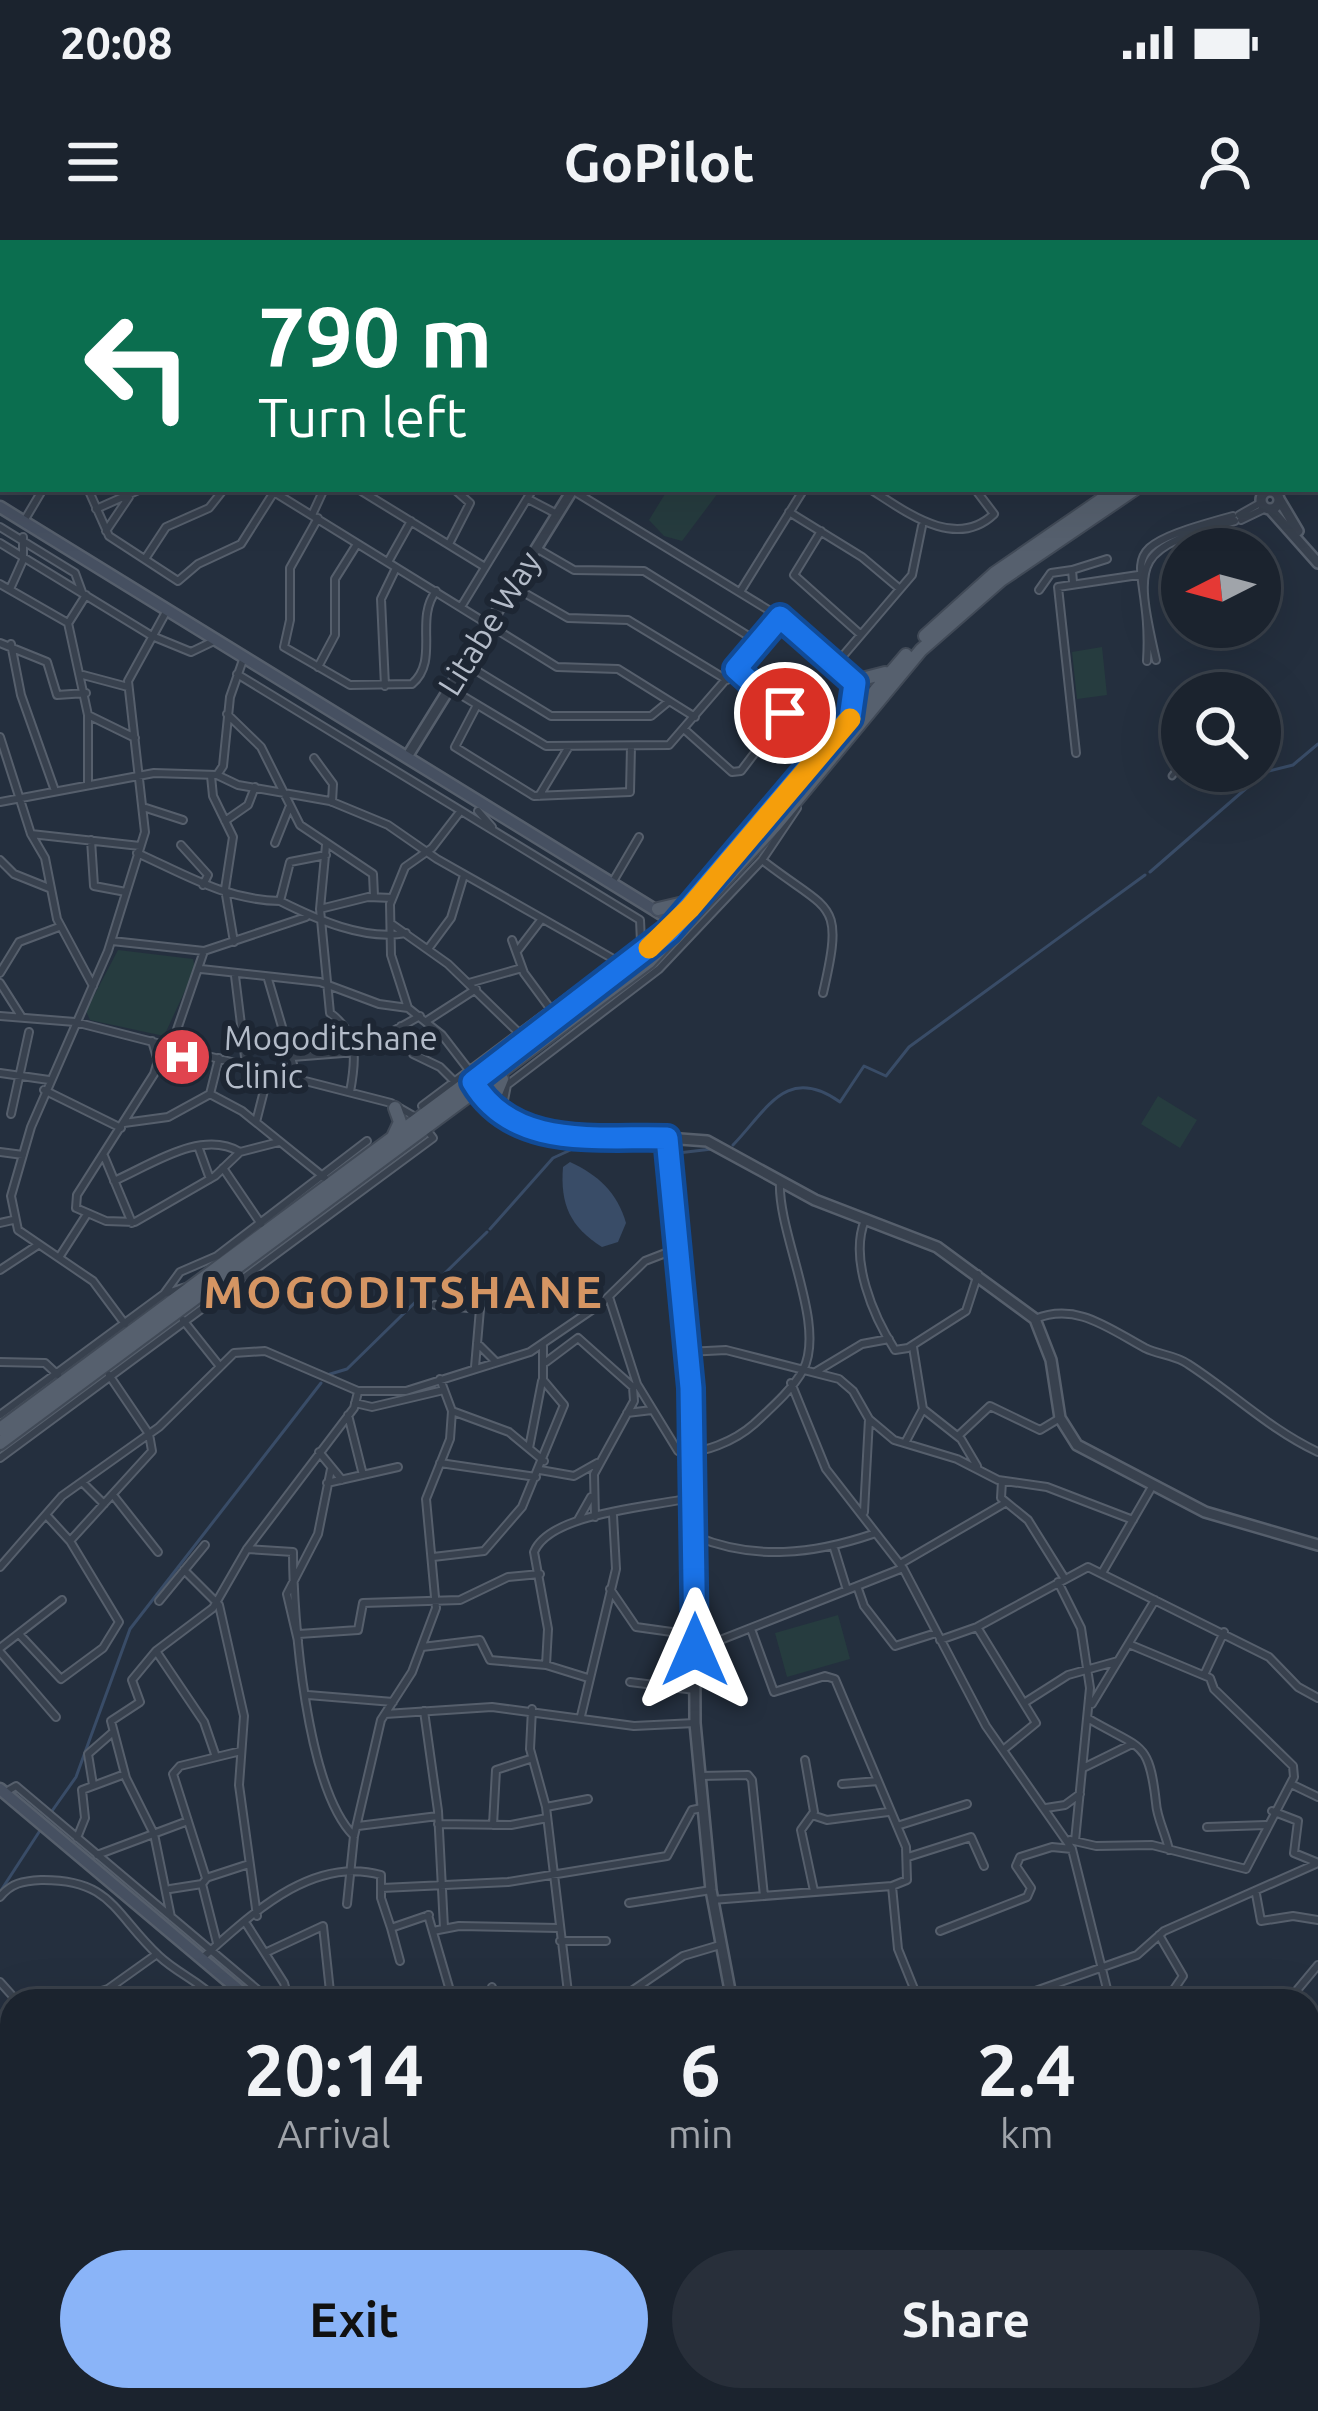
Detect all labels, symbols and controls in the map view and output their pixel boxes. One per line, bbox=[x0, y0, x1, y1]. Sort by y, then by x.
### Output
text: 20:08 bbox=[60, 17, 173, 68]
icon: menu bbox=[60, 129, 126, 195]
icon: person bbox=[1192, 129, 1258, 195]
text: GoPilot bbox=[563, 132, 755, 192]
icon: left bbox=[60, 288, 216, 444]
text: 790 m bbox=[258, 289, 492, 383]
text: Turn left bbox=[258, 387, 467, 447]
north arrow bbox=[1161, 528, 1281, 648]
map controls bbox=[1161, 528, 1281, 792]
street label: Litabe Way bbox=[430, 544, 547, 701]
pin bbox=[734, 662, 836, 764]
button: search bbox=[1161, 672, 1281, 792]
icon: arrive bbox=[752, 680, 818, 746]
place label: Mogoditshane Clinic bbox=[224, 1019, 438, 1094]
hospital icon: Mogoditshane Clinic bbox=[151, 1026, 213, 1088]
district label: MOGODITSHANE bbox=[203, 1266, 605, 1317]
position arrow bbox=[632, 1587, 758, 1713]
text: 20:14 bbox=[244, 2029, 424, 2110]
text: 6 bbox=[680, 2029, 721, 2110]
text: 2.4 bbox=[977, 2029, 1076, 2110]
text: Arrival bbox=[277, 2112, 391, 2155]
text: min bbox=[668, 2112, 733, 2155]
text: km bbox=[1000, 2112, 1053, 2155]
button: Exit bbox=[60, 2250, 648, 2388]
button: Share bbox=[672, 2250, 1260, 2388]

